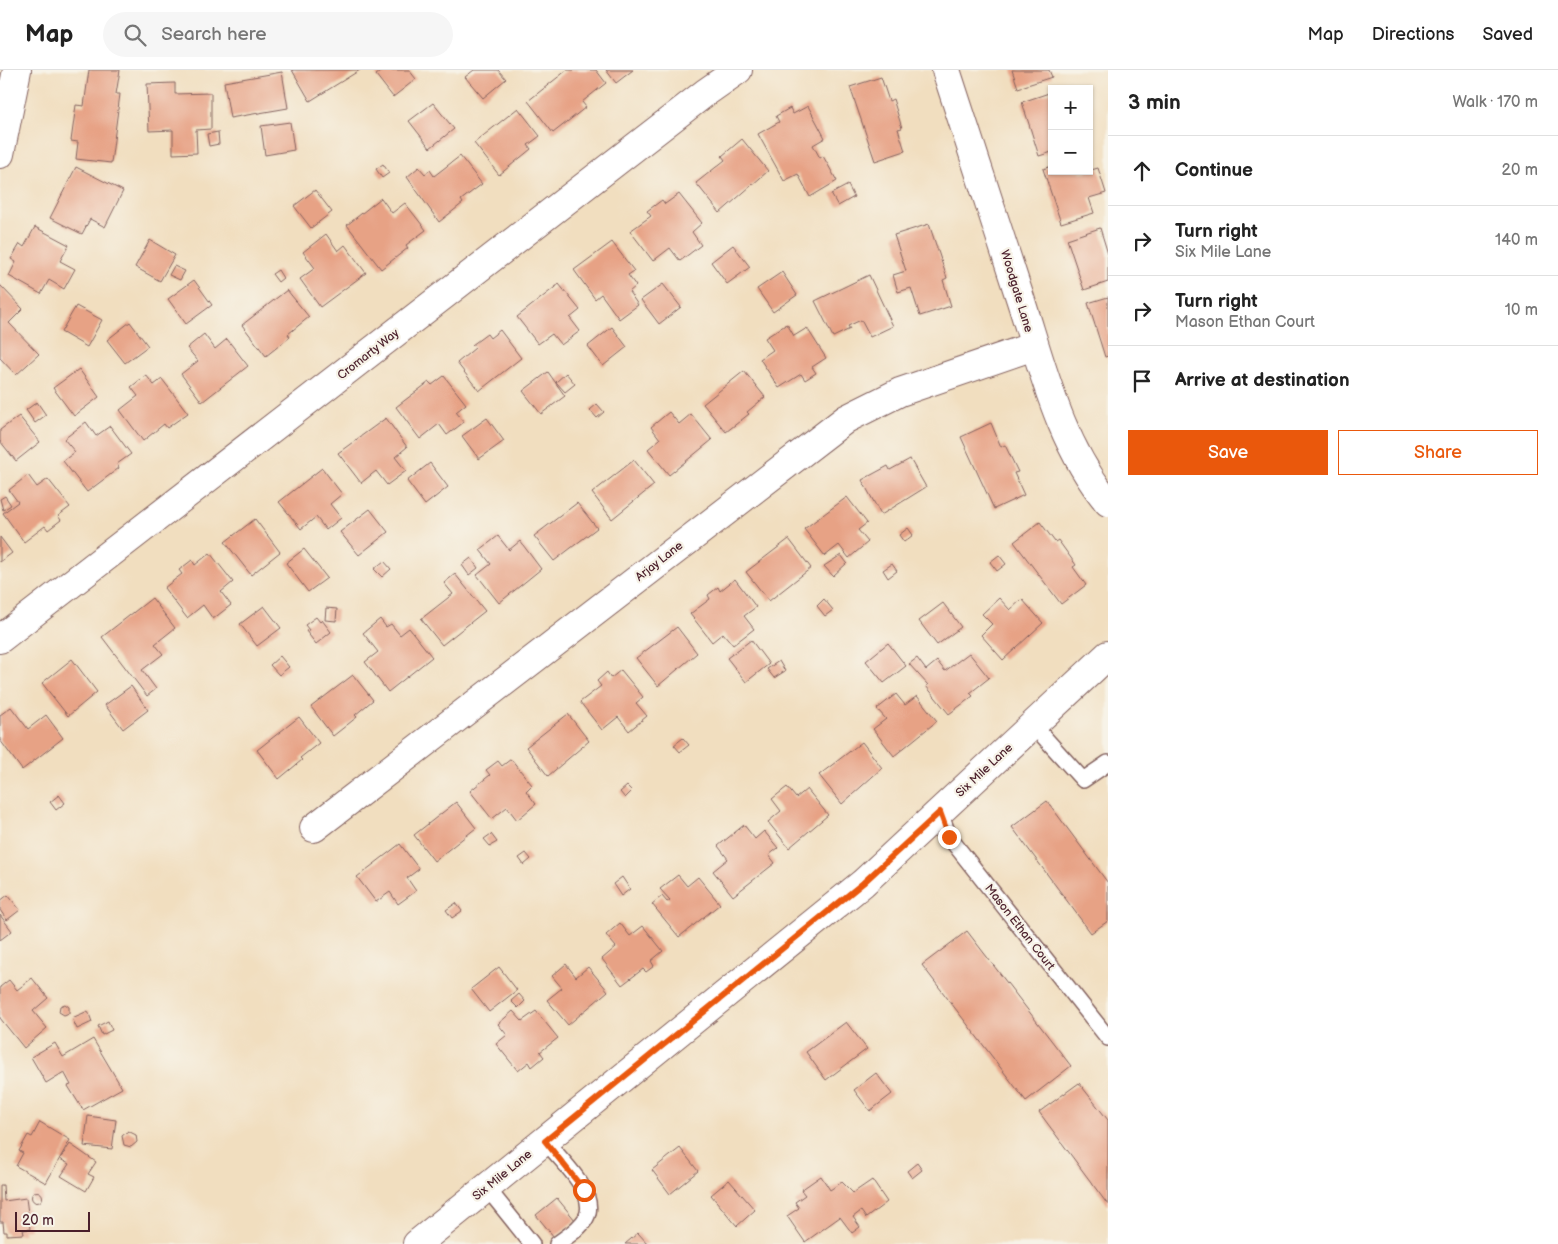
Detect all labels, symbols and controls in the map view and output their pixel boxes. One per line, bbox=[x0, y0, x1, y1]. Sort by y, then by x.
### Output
search box bbox=[103, 12, 453, 57]
text: Map bbox=[25, 20, 73, 49]
icon: search bbox=[121, 21, 149, 49]
text: Search here bbox=[161, 23, 267, 46]
text: Map bbox=[1308, 24, 1344, 45]
text: Directions bbox=[1372, 24, 1454, 45]
text: Saved bbox=[1482, 24, 1533, 45]
map controls bbox=[1048, 85, 1093, 175]
button: + bbox=[1048, 85, 1093, 130]
text: 3 min bbox=[1128, 90, 1181, 115]
text: Walk · 170 m bbox=[1452, 93, 1538, 112]
button: − bbox=[1048, 130, 1093, 175]
icon: ahead bbox=[1128, 157, 1156, 185]
text: Continue bbox=[1175, 159, 1253, 182]
text: 20 m bbox=[1502, 161, 1538, 180]
text: Turn right bbox=[1175, 220, 1258, 243]
icon: right bbox=[1128, 227, 1156, 255]
text: 140 m bbox=[1495, 231, 1538, 250]
text: Six Mile Lane bbox=[1175, 243, 1271, 262]
street label: Woodgate Lane bbox=[997, 248, 1036, 334]
text: Turn right bbox=[1175, 290, 1258, 313]
icon: right bbox=[1128, 297, 1156, 325]
text: 10 m bbox=[1505, 301, 1538, 320]
text: Mason Ethan Court bbox=[1175, 313, 1315, 332]
street label: Cromarty Way bbox=[334, 325, 403, 383]
icon: arrive bbox=[1128, 367, 1156, 395]
text: Arrive at destination bbox=[1175, 369, 1350, 392]
button: Save bbox=[1128, 430, 1328, 475]
button: Share bbox=[1338, 430, 1538, 475]
street label: Arjay Lane bbox=[632, 538, 686, 585]
street label: Six Mile Lane bbox=[953, 740, 1016, 800]
route end bbox=[938, 826, 961, 849]
street label: Mason Ethan Court bbox=[981, 881, 1058, 974]
street label: Six Mile Lane bbox=[470, 1147, 535, 1204]
route start bbox=[573, 1179, 596, 1202]
scale bar bbox=[15, 1209, 90, 1232]
text: 20 m bbox=[22, 1212, 54, 1229]

